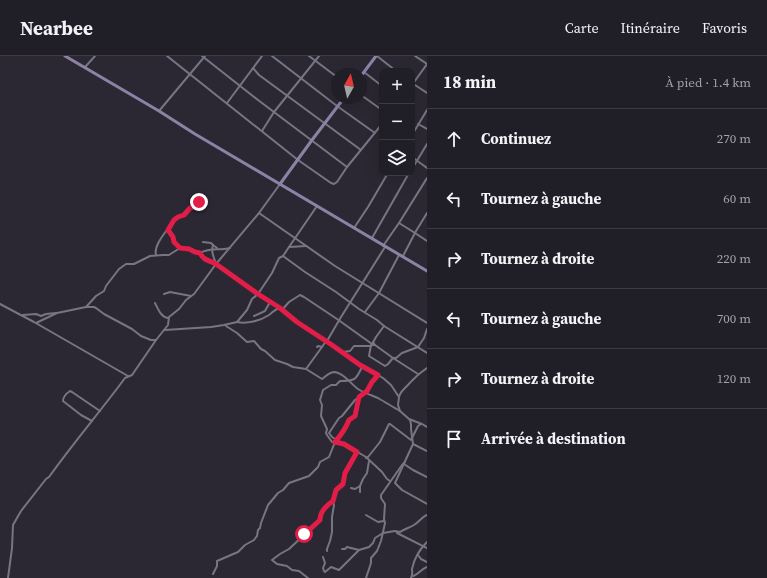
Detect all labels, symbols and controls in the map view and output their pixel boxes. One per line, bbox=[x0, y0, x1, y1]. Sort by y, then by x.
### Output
text: Nearbee bbox=[20, 15, 93, 41]
text: Carte bbox=[565, 18, 599, 38]
text: Itinéraire bbox=[621, 18, 680, 38]
text: Favoris bbox=[702, 18, 747, 38]
north arrow bbox=[331, 68, 367, 104]
map controls bbox=[379, 68, 415, 176]
button: + bbox=[379, 68, 415, 104]
text: 18 min bbox=[443, 70, 496, 94]
text: À pied · 1.4 km bbox=[665, 74, 751, 91]
button: − bbox=[379, 104, 415, 140]
icon: ahead bbox=[443, 128, 465, 150]
text: Continuez bbox=[481, 128, 551, 149]
text: 270 m bbox=[717, 130, 751, 147]
button: layers bbox=[379, 140, 415, 176]
icon: left bbox=[443, 188, 465, 210]
text: Tournez à gauche bbox=[481, 188, 601, 209]
text: 60 m bbox=[723, 190, 751, 207]
route end bbox=[190, 193, 208, 211]
icon: right bbox=[443, 248, 465, 270]
text: Tournez à droite bbox=[481, 248, 594, 269]
text: 220 m bbox=[717, 250, 751, 267]
icon: left bbox=[443, 308, 465, 330]
text: Tournez à gauche bbox=[481, 308, 601, 329]
text: 700 m bbox=[717, 310, 751, 327]
icon: right bbox=[443, 368, 465, 390]
text: Tournez à droite bbox=[481, 368, 594, 389]
text: 120 m bbox=[717, 370, 751, 387]
icon: arrive bbox=[443, 428, 465, 450]
text: Arrivée à destination bbox=[481, 428, 626, 449]
route start bbox=[295, 525, 313, 543]

